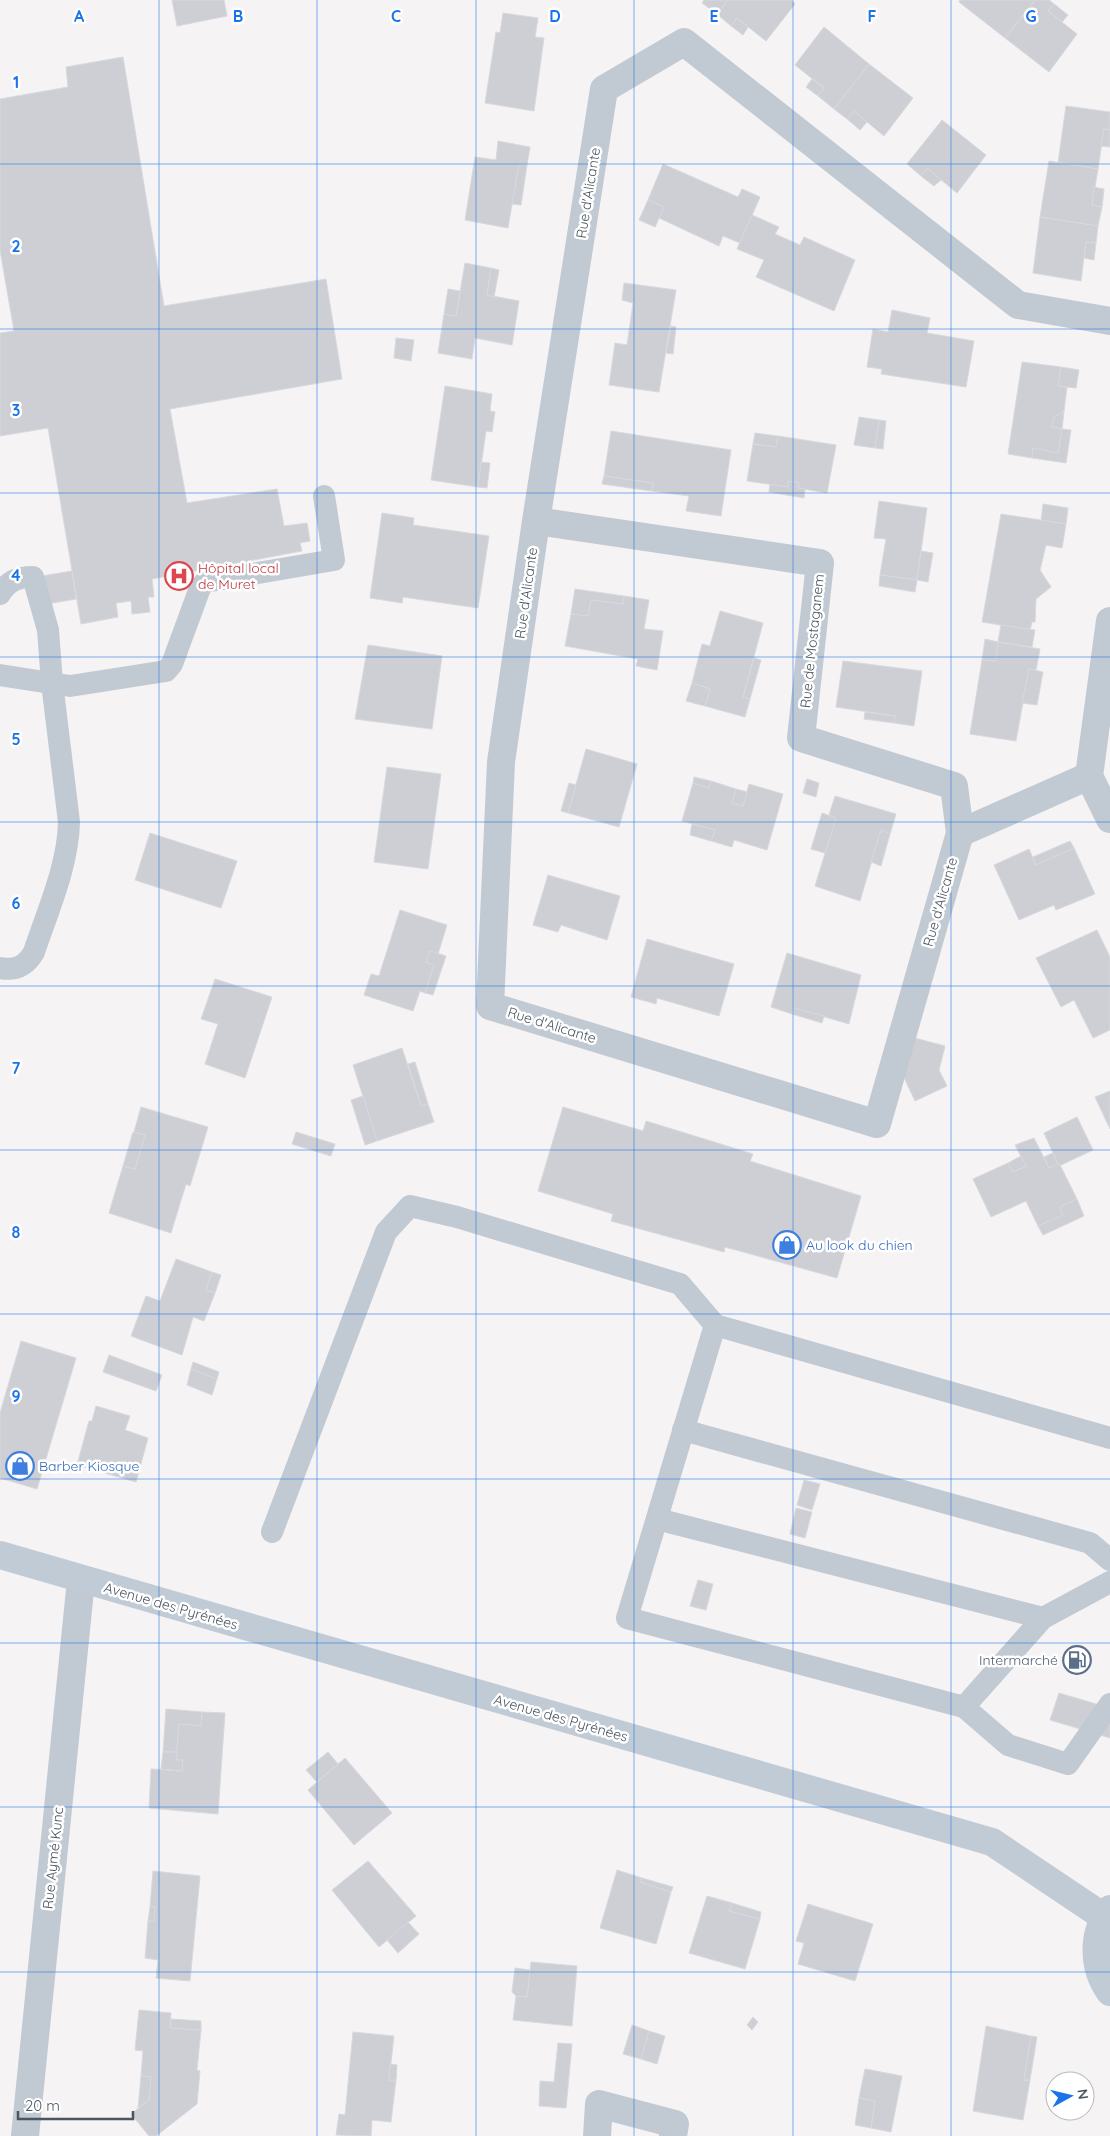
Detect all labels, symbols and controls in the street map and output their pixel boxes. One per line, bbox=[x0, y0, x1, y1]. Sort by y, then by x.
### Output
text: A bbox=[74, 6, 85, 26]
text: B bbox=[233, 6, 243, 26]
text: C bbox=[391, 6, 401, 26]
text: D bbox=[549, 6, 561, 26]
text: E bbox=[709, 6, 719, 26]
text: F bbox=[868, 6, 877, 26]
text: G bbox=[1025, 6, 1037, 26]
text: 1 bbox=[13, 72, 19, 92]
street label: Rue d'Alicante bbox=[572, 146, 604, 240]
text: 2 bbox=[11, 236, 21, 256]
text: 3 bbox=[12, 400, 20, 420]
street label: Rue d'Alicante bbox=[511, 546, 541, 640]
place label: Hôpital local de Muret bbox=[198, 559, 279, 593]
hospital icon: Hôpital local de Muret bbox=[164, 561, 194, 591]
text: 4 bbox=[11, 565, 21, 585]
street label: Rue de Mostaganem bbox=[796, 573, 828, 709]
text: 5 bbox=[11, 729, 21, 749]
street label: Rue d'Alicante bbox=[919, 855, 961, 949]
text: 6 bbox=[12, 893, 21, 913]
street label: Rue d'Alicante bbox=[505, 1003, 599, 1047]
text: 7 bbox=[12, 1058, 21, 1078]
text: 8 bbox=[12, 1222, 21, 1242]
shop icon: Au look du chien bbox=[772, 1230, 802, 1260]
place label: Au look du chien bbox=[806, 1236, 913, 1254]
text: 9 bbox=[11, 1386, 21, 1406]
shop icon: Barber Kiosque bbox=[5, 1451, 35, 1481]
place label: Barber Kiosque bbox=[39, 1457, 140, 1475]
street label: Avenue des Pyrénées bbox=[102, 1578, 240, 1634]
fuel station icon: Intermarché bbox=[1062, 1645, 1092, 1675]
place label: Intermarché bbox=[979, 1651, 1058, 1669]
street label: Avenue des Pyrénées bbox=[492, 1690, 630, 1746]
street label: Rue Aymé Kunc bbox=[39, 1806, 67, 1910]
north arrow bbox=[1045, 2071, 1095, 2121]
scale bar bbox=[18, 2088, 132, 2120]
text: N bbox=[1073, 2088, 1093, 2101]
text: 20 m bbox=[25, 2096, 60, 2115]

